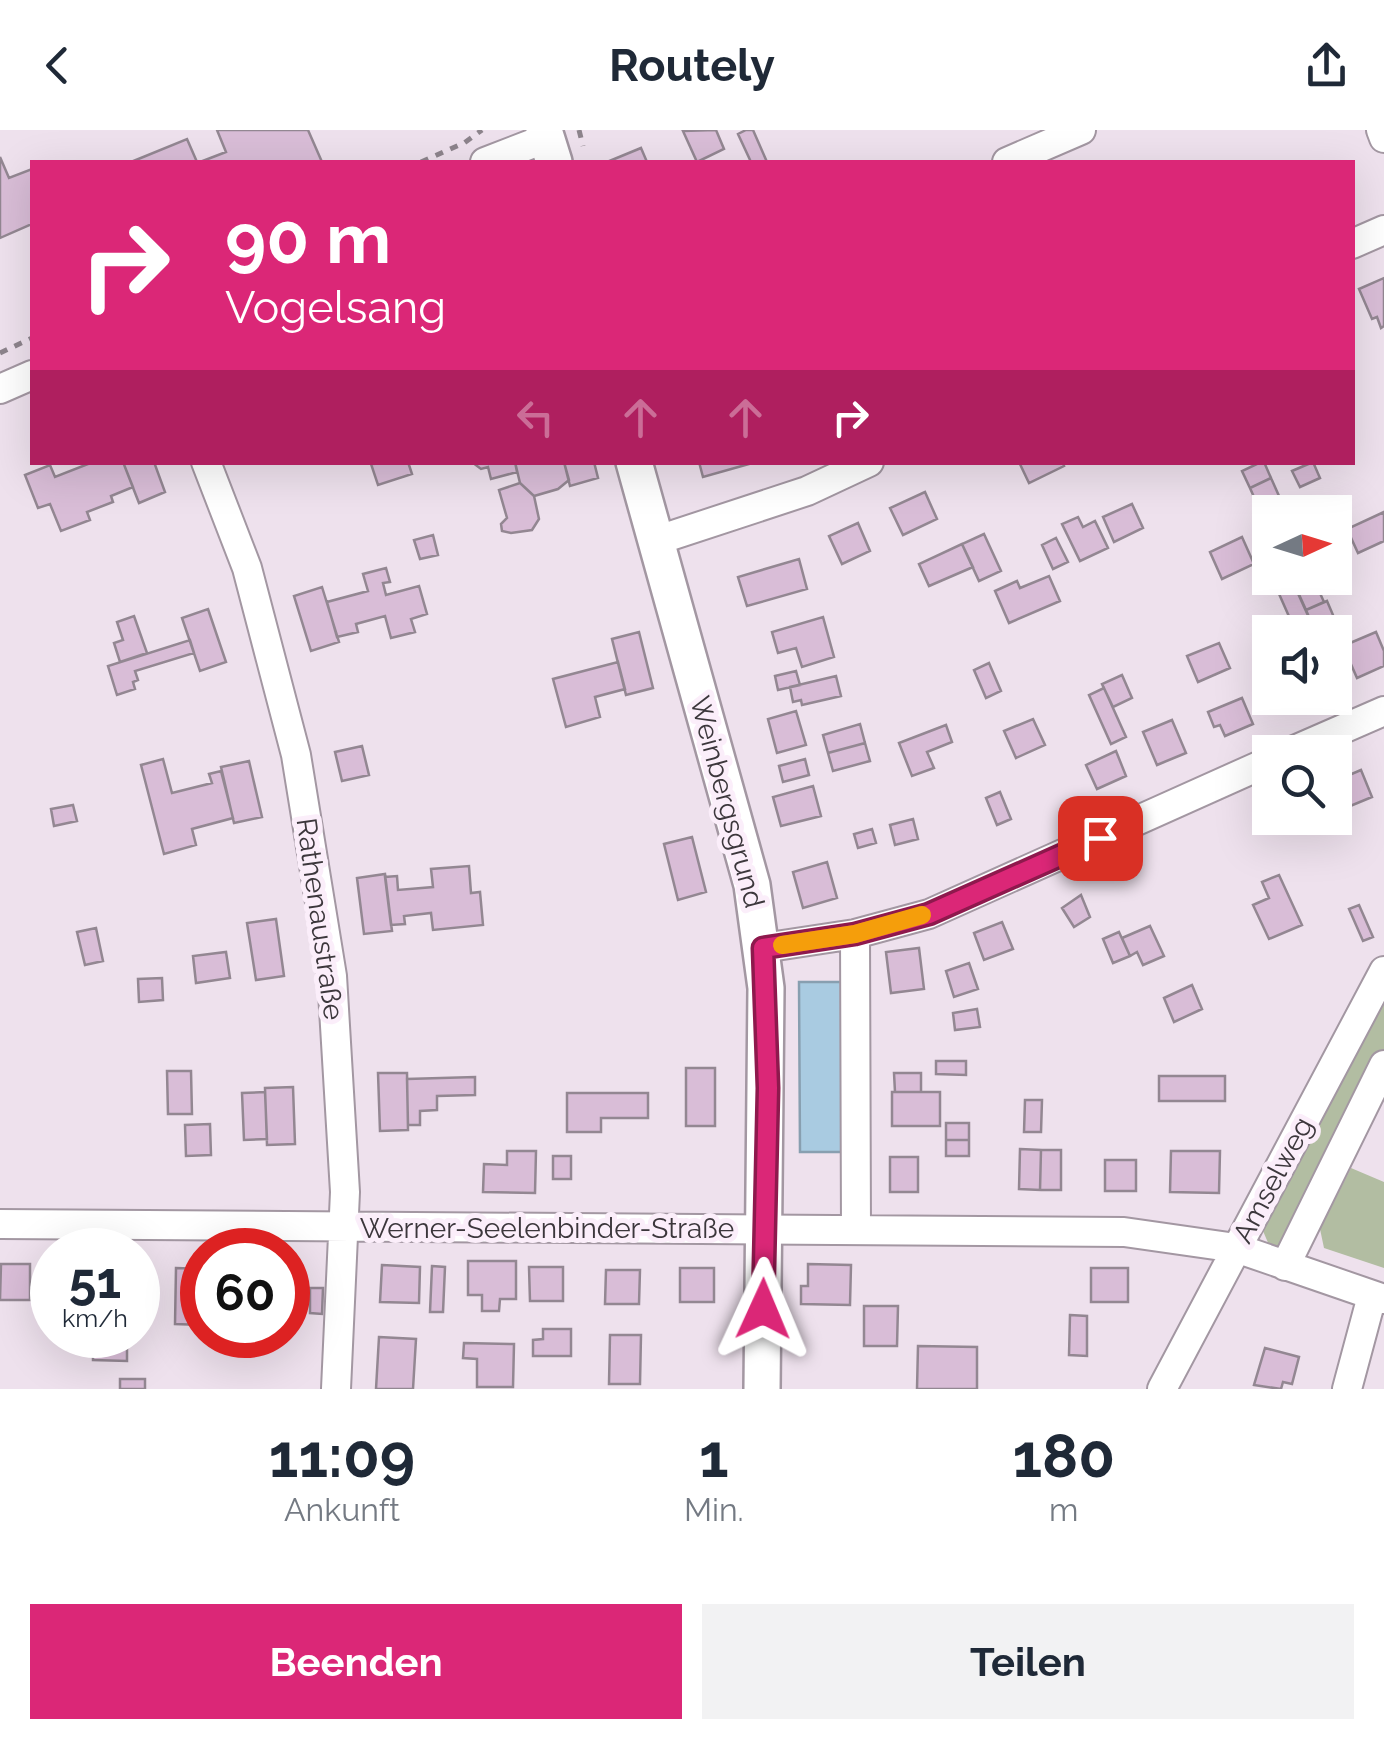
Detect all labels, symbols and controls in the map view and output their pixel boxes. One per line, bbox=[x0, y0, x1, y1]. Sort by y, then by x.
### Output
icon: back bbox=[30, 38, 85, 93]
icon: share bbox=[1299, 38, 1354, 93]
text: Routely bbox=[609, 39, 775, 92]
text: 90 m bbox=[225, 197, 391, 279]
icon: right bbox=[60, 200, 190, 330]
text: Vogelsang bbox=[225, 281, 446, 334]
icon: left bbox=[508, 390, 563, 445]
icon: ahead bbox=[613, 390, 668, 445]
icon: ahead bbox=[718, 390, 773, 445]
icon: right bbox=[823, 390, 878, 445]
north arrow bbox=[1252, 495, 1352, 595]
map controls bbox=[1252, 495, 1352, 835]
button: sound bbox=[1252, 615, 1352, 715]
street label: Weinbergsgrund bbox=[683, 693, 771, 911]
button: search bbox=[1252, 735, 1352, 835]
pin bbox=[1058, 796, 1143, 881]
icon: arrive bbox=[1073, 811, 1128, 866]
street label: Rathenaustraße bbox=[290, 816, 350, 1022]
street label: Amselweg bbox=[1226, 1111, 1320, 1249]
street label: Werner-Seelenbinder-Straße bbox=[360, 1212, 734, 1245]
speed limit sign: 60 bbox=[180, 1228, 310, 1358]
text: 51 bbox=[69, 1251, 121, 1310]
position arrow bbox=[711, 1257, 815, 1361]
text: km/h bbox=[62, 1303, 128, 1333]
text: 11:09 bbox=[269, 1421, 415, 1491]
text: 1 bbox=[699, 1421, 729, 1491]
text: 180 bbox=[1012, 1421, 1115, 1491]
text: Ankunft bbox=[284, 1491, 400, 1528]
text: Min. bbox=[684, 1491, 744, 1528]
text: m bbox=[1049, 1491, 1079, 1528]
button: Beenden bbox=[30, 1604, 682, 1719]
button: Teilen bbox=[702, 1604, 1354, 1719]

